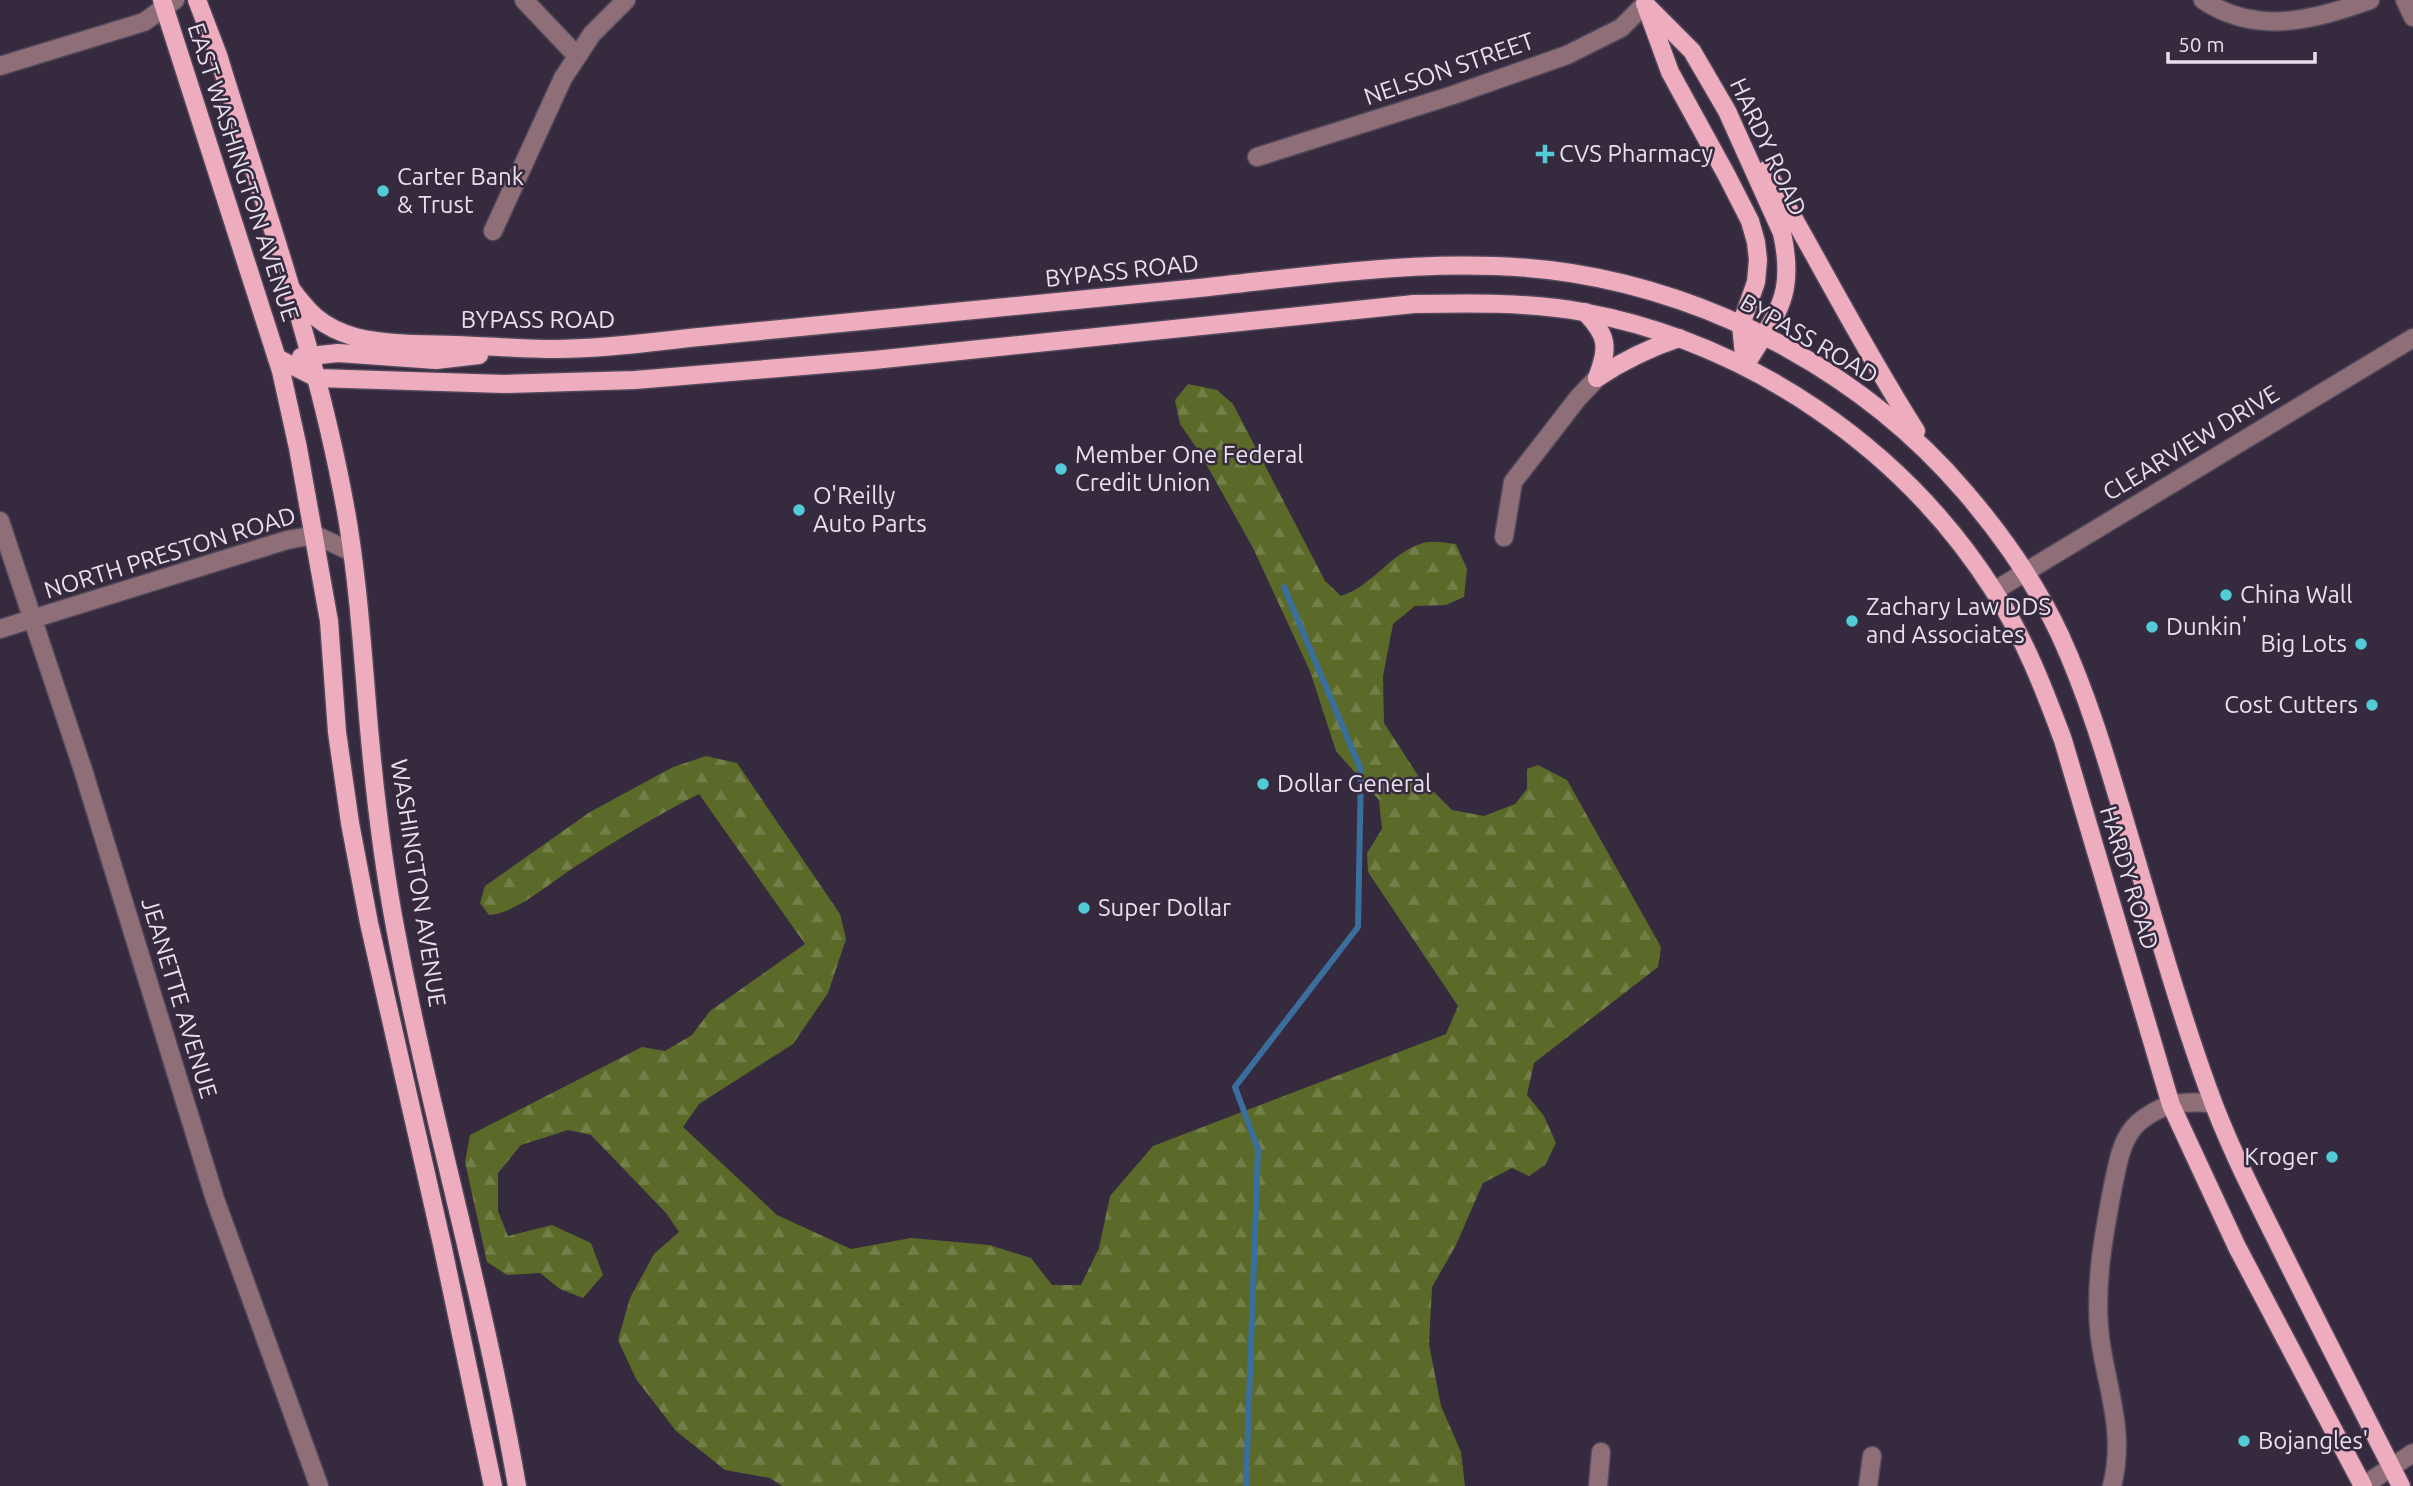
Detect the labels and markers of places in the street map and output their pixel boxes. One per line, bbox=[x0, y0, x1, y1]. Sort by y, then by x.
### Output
place label: CVS Pharmacy bbox=[1559, 140, 1713, 167]
marker: CVS Pharmacy bbox=[1537, 146, 1553, 162]
place label: Carter Bank & Trust bbox=[397, 163, 524, 218]
marker: Carter Bank & Trust bbox=[375, 183, 391, 199]
place label: Member One Federal Credit Union bbox=[1075, 441, 1304, 496]
marker: Member One Federal Credit Union bbox=[1053, 461, 1069, 477]
place label: O'Reilly Auto Parts bbox=[813, 482, 927, 537]
marker: O'Reilly Auto Parts bbox=[791, 502, 807, 518]
place label: China Wall bbox=[2240, 581, 2352, 608]
marker: China Wall bbox=[2218, 587, 2234, 603]
place label: Zachary Law DDS and Associates bbox=[1866, 593, 2051, 648]
marker: Zachary Law DDS and Associates bbox=[1844, 613, 1860, 629]
place label: Dunkin' bbox=[2166, 613, 2247, 640]
marker: Dunkin' bbox=[2144, 619, 2160, 635]
place label: Big Lots bbox=[2261, 630, 2347, 657]
marker: Big Lots bbox=[2353, 636, 2369, 652]
place label: Cost Cutters bbox=[2224, 691, 2358, 718]
marker: Cost Cutters bbox=[2364, 697, 2380, 713]
place label: Dollar General bbox=[1277, 770, 1431, 797]
marker: Dollar General bbox=[1255, 776, 1271, 792]
place label: Super Dollar bbox=[1098, 894, 1231, 921]
marker: Super Dollar bbox=[1076, 900, 1092, 916]
place label: Kroger bbox=[2244, 1143, 2318, 1170]
marker: Kroger bbox=[2324, 1149, 2340, 1165]
place label: Bojangles' bbox=[2258, 1427, 2368, 1454]
marker: Bojangles' bbox=[2236, 1433, 2252, 1449]

